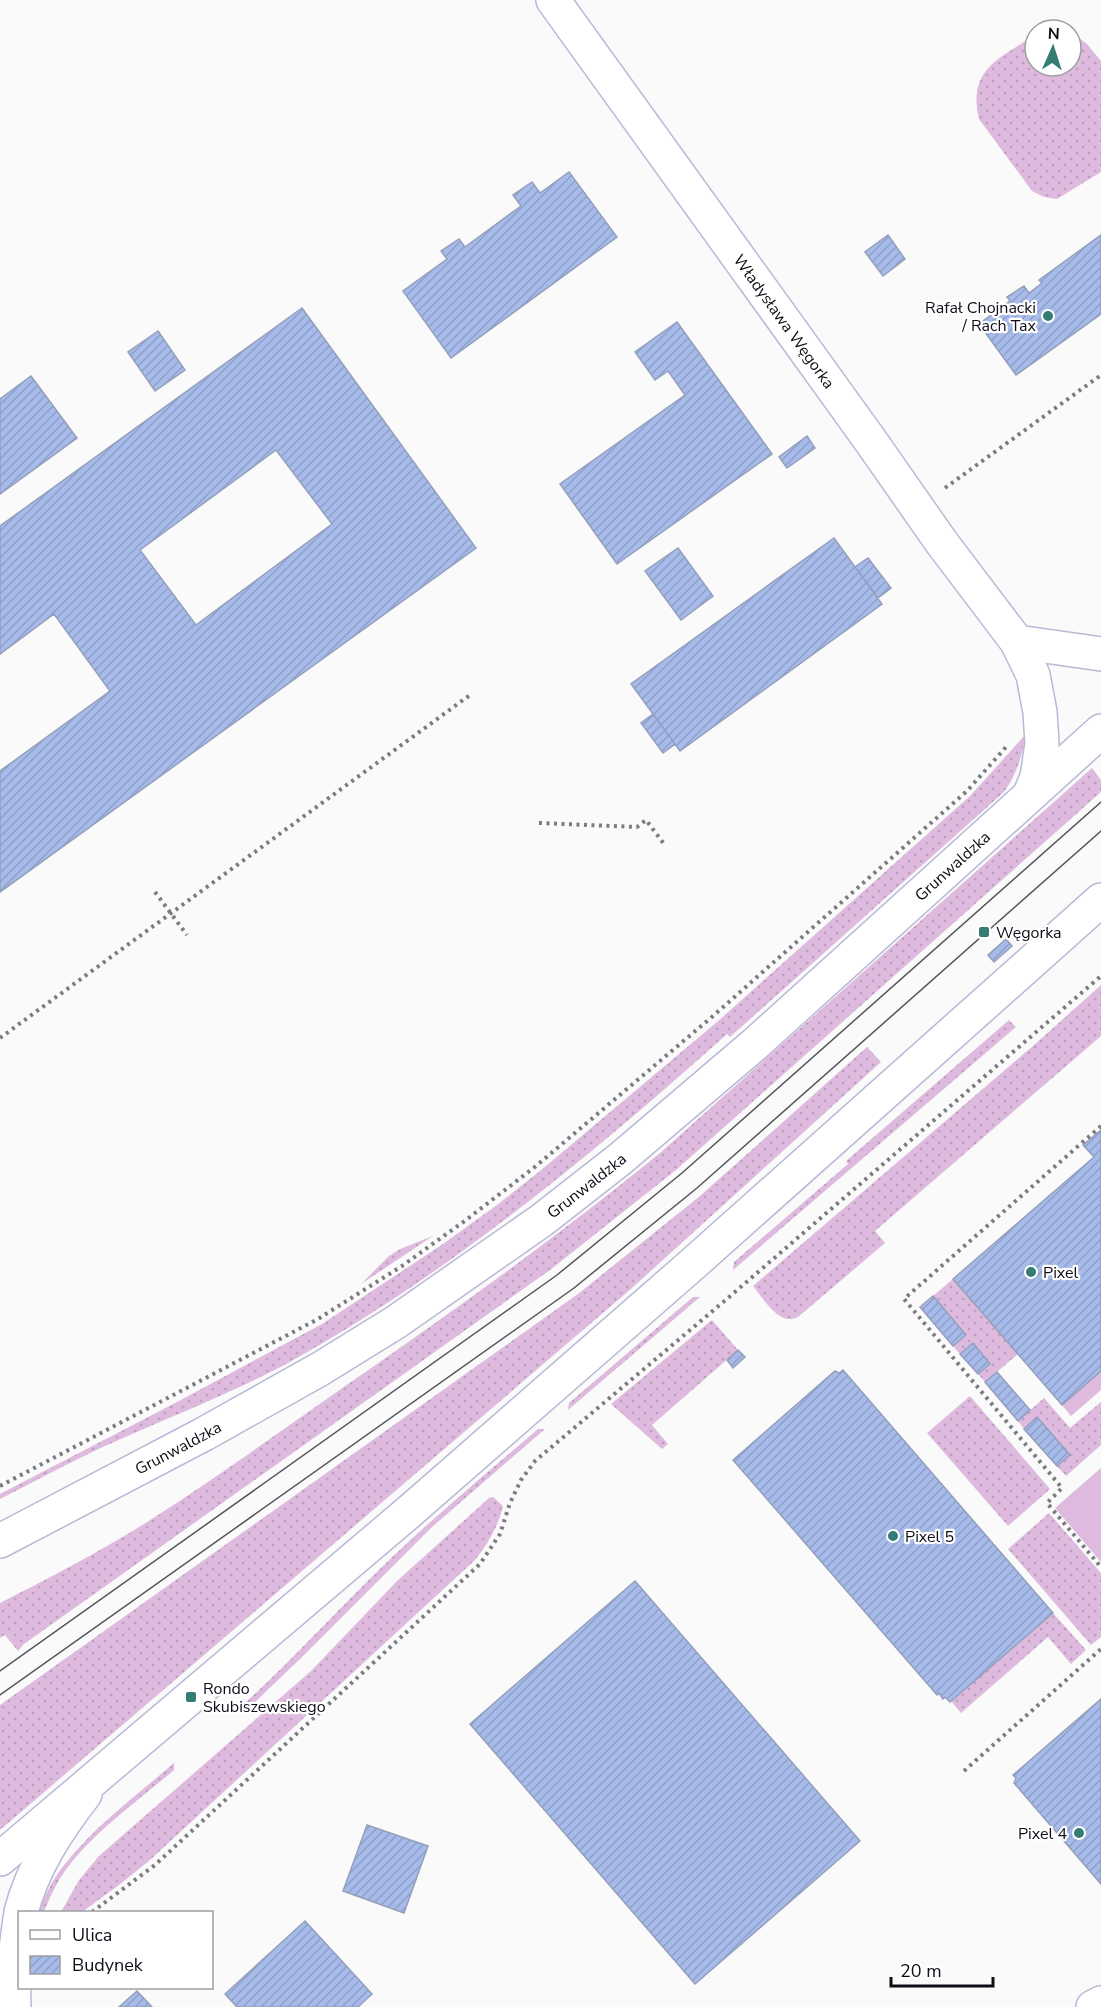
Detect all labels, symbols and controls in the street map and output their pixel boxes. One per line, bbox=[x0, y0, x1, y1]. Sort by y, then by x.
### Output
north arrow bbox=[1023, 18, 1083, 78]
text: N bbox=[1047, 23, 1060, 45]
street label: Władysława Węgorka bbox=[728, 250, 840, 393]
place label: Rafał Chojnacki / Rach Tax bbox=[925, 297, 1037, 337]
marker: Rafał Chojnacki / Rach Tax bbox=[1041, 309, 1055, 323]
street label: Grunwaldzka bbox=[910, 826, 995, 906]
place label: Węgorka bbox=[996, 922, 1062, 944]
marker: Węgorka bbox=[977, 925, 991, 939]
street label: Grunwaldzka bbox=[543, 1148, 631, 1224]
place label: Pixel bbox=[1043, 1262, 1079, 1284]
marker: Pixel bbox=[1024, 1265, 1038, 1279]
street label: Grunwaldzka bbox=[131, 1416, 226, 1480]
place label: Pixel 5 bbox=[905, 1526, 954, 1548]
marker: Pixel 5 bbox=[886, 1529, 900, 1543]
place label: Rondo Skubiszewskiego bbox=[203, 1678, 326, 1718]
marker: Rondo Skubiszewskiego bbox=[184, 1690, 198, 1704]
place label: Pixel 4 bbox=[1018, 1823, 1067, 1845]
marker: Pixel 4 bbox=[1072, 1826, 1086, 1840]
legend bbox=[18, 1911, 213, 1989]
text: Ulica bbox=[72, 1923, 112, 1947]
scale bar bbox=[891, 1950, 993, 1988]
text: Budynek bbox=[72, 1953, 144, 1977]
text: 20 m bbox=[900, 1959, 942, 1983]

